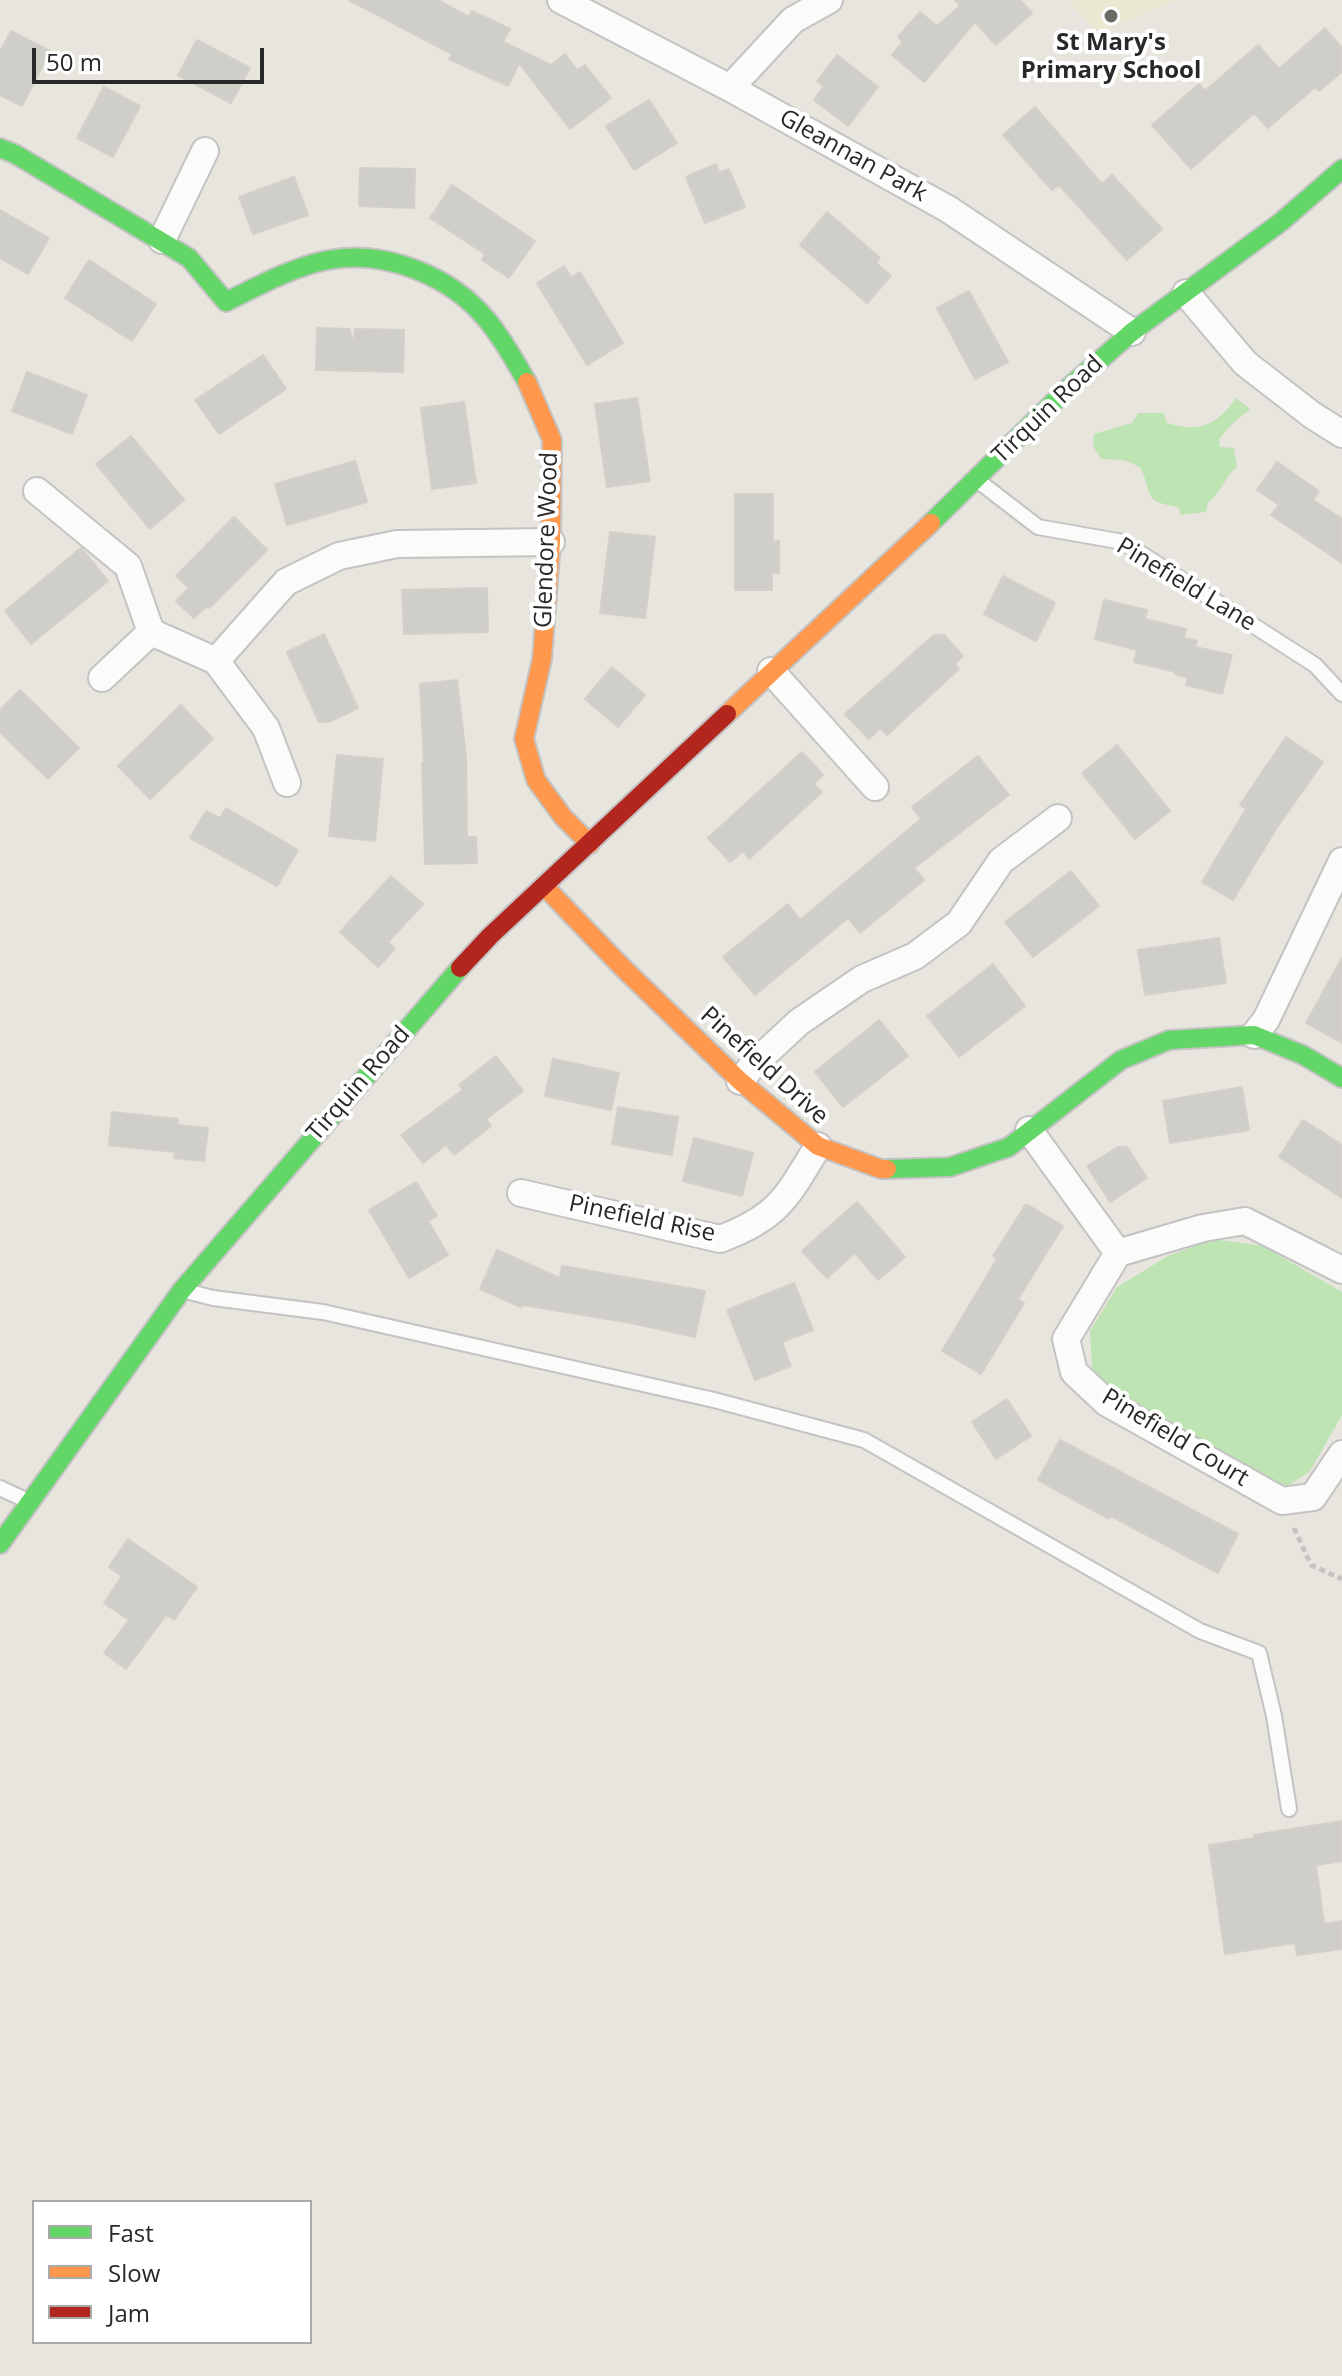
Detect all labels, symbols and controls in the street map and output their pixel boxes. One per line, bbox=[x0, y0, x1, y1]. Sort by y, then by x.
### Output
marker: St Mary's Primary School bbox=[1102, 7, 1120, 25]
place label: St Mary's Primary School bbox=[1021, 29, 1201, 85]
scale bar bbox=[36, 32, 268, 82]
text: 50 m bbox=[46, 45, 102, 78]
street label: Gleannan Park bbox=[774, 104, 932, 208]
street label: Tirquin Road bbox=[987, 350, 1109, 470]
street label: Glendore Wood bbox=[530, 452, 564, 628]
street label: Pinefield Lane bbox=[1111, 532, 1261, 638]
street label: Pinefield Drive bbox=[694, 1001, 834, 1131]
street label: Tirquin Road bbox=[301, 1021, 417, 1147]
street label: Pinefield Rise bbox=[566, 1189, 718, 1249]
street label: Pinefield Court bbox=[1096, 1383, 1254, 1493]
legend bbox=[32, 2200, 312, 2344]
text: Fast bbox=[108, 2216, 154, 2249]
text: Slow bbox=[108, 2256, 160, 2289]
text: Jam bbox=[108, 2296, 150, 2329]

